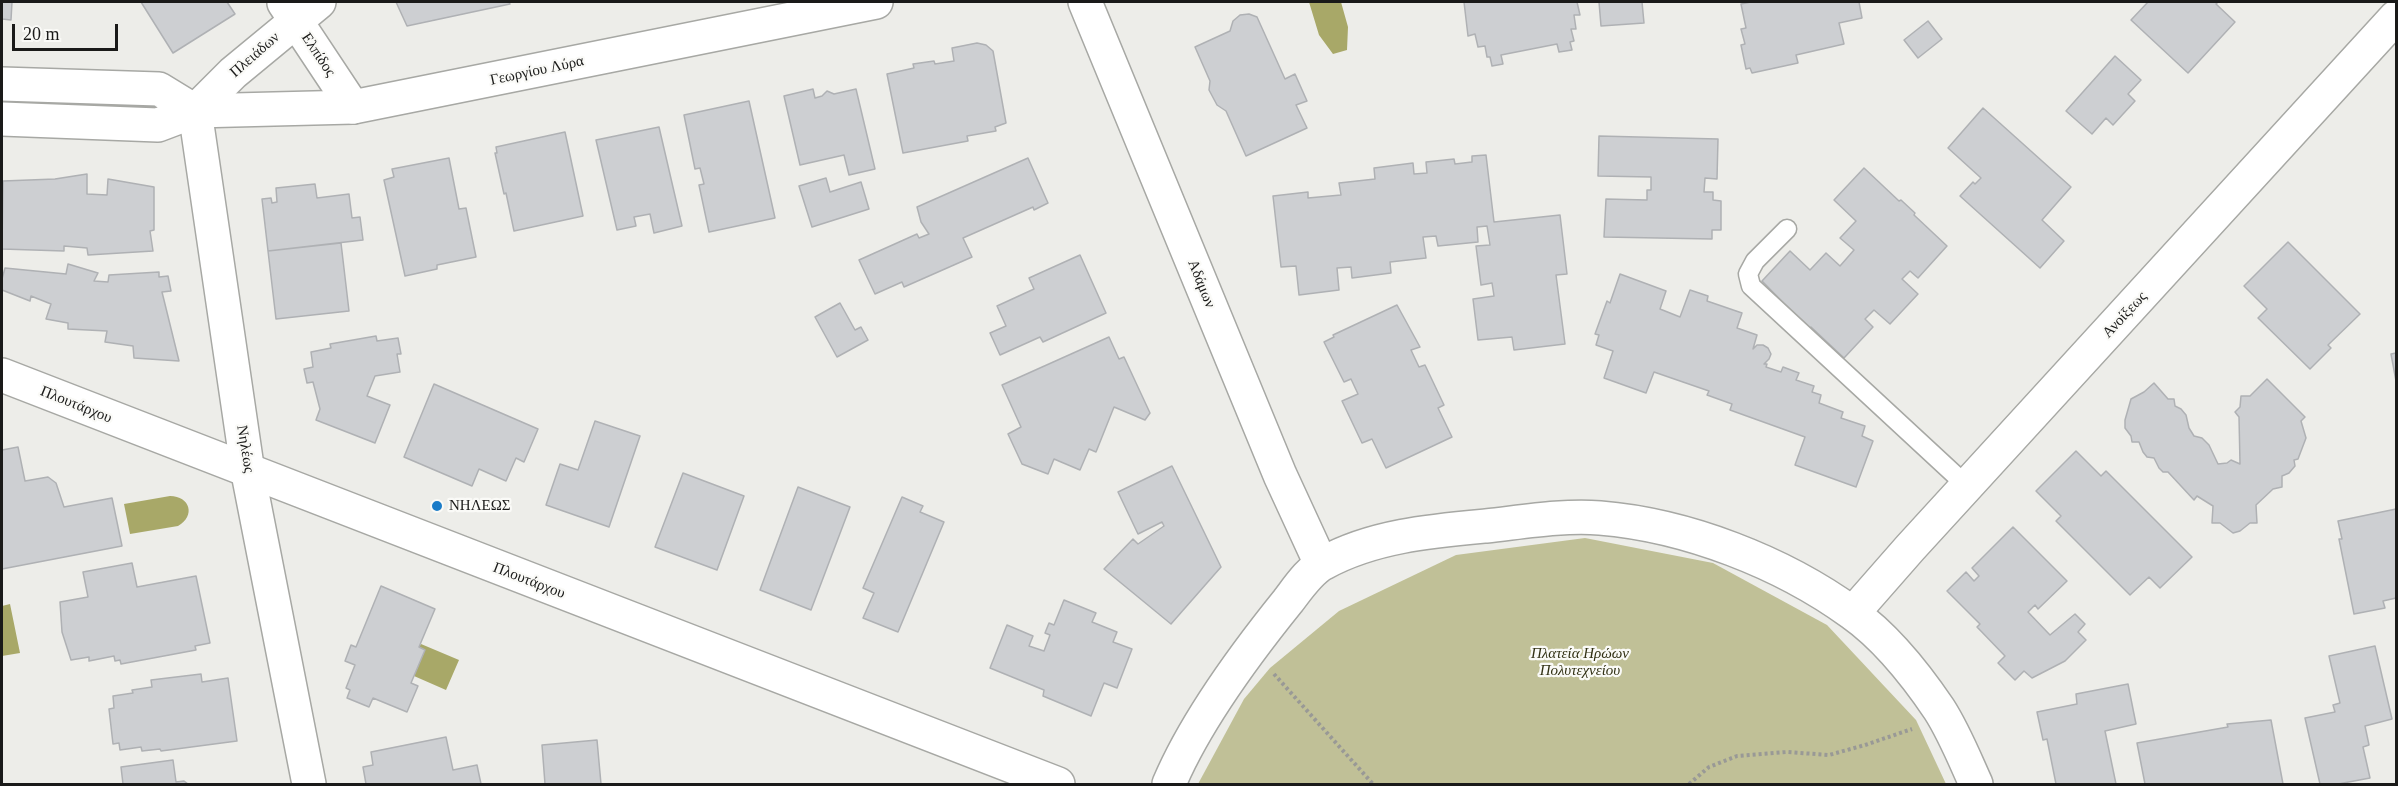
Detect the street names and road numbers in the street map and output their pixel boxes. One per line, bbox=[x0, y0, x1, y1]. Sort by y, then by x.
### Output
street label: Πλειάδων bbox=[226, 29, 284, 81]
street label: Ελπίδος bbox=[297, 30, 339, 80]
street label: Γεωργίου Λύρα bbox=[489, 52, 585, 90]
street label: Αδάμων bbox=[1183, 257, 1219, 311]
street label: Ανοίξεως bbox=[2099, 288, 2151, 342]
street label: Πλουτάρχου bbox=[38, 382, 114, 428]
street label: Νηλέως bbox=[232, 424, 258, 474]
street label: Πλουτάρχου bbox=[490, 559, 568, 603]

